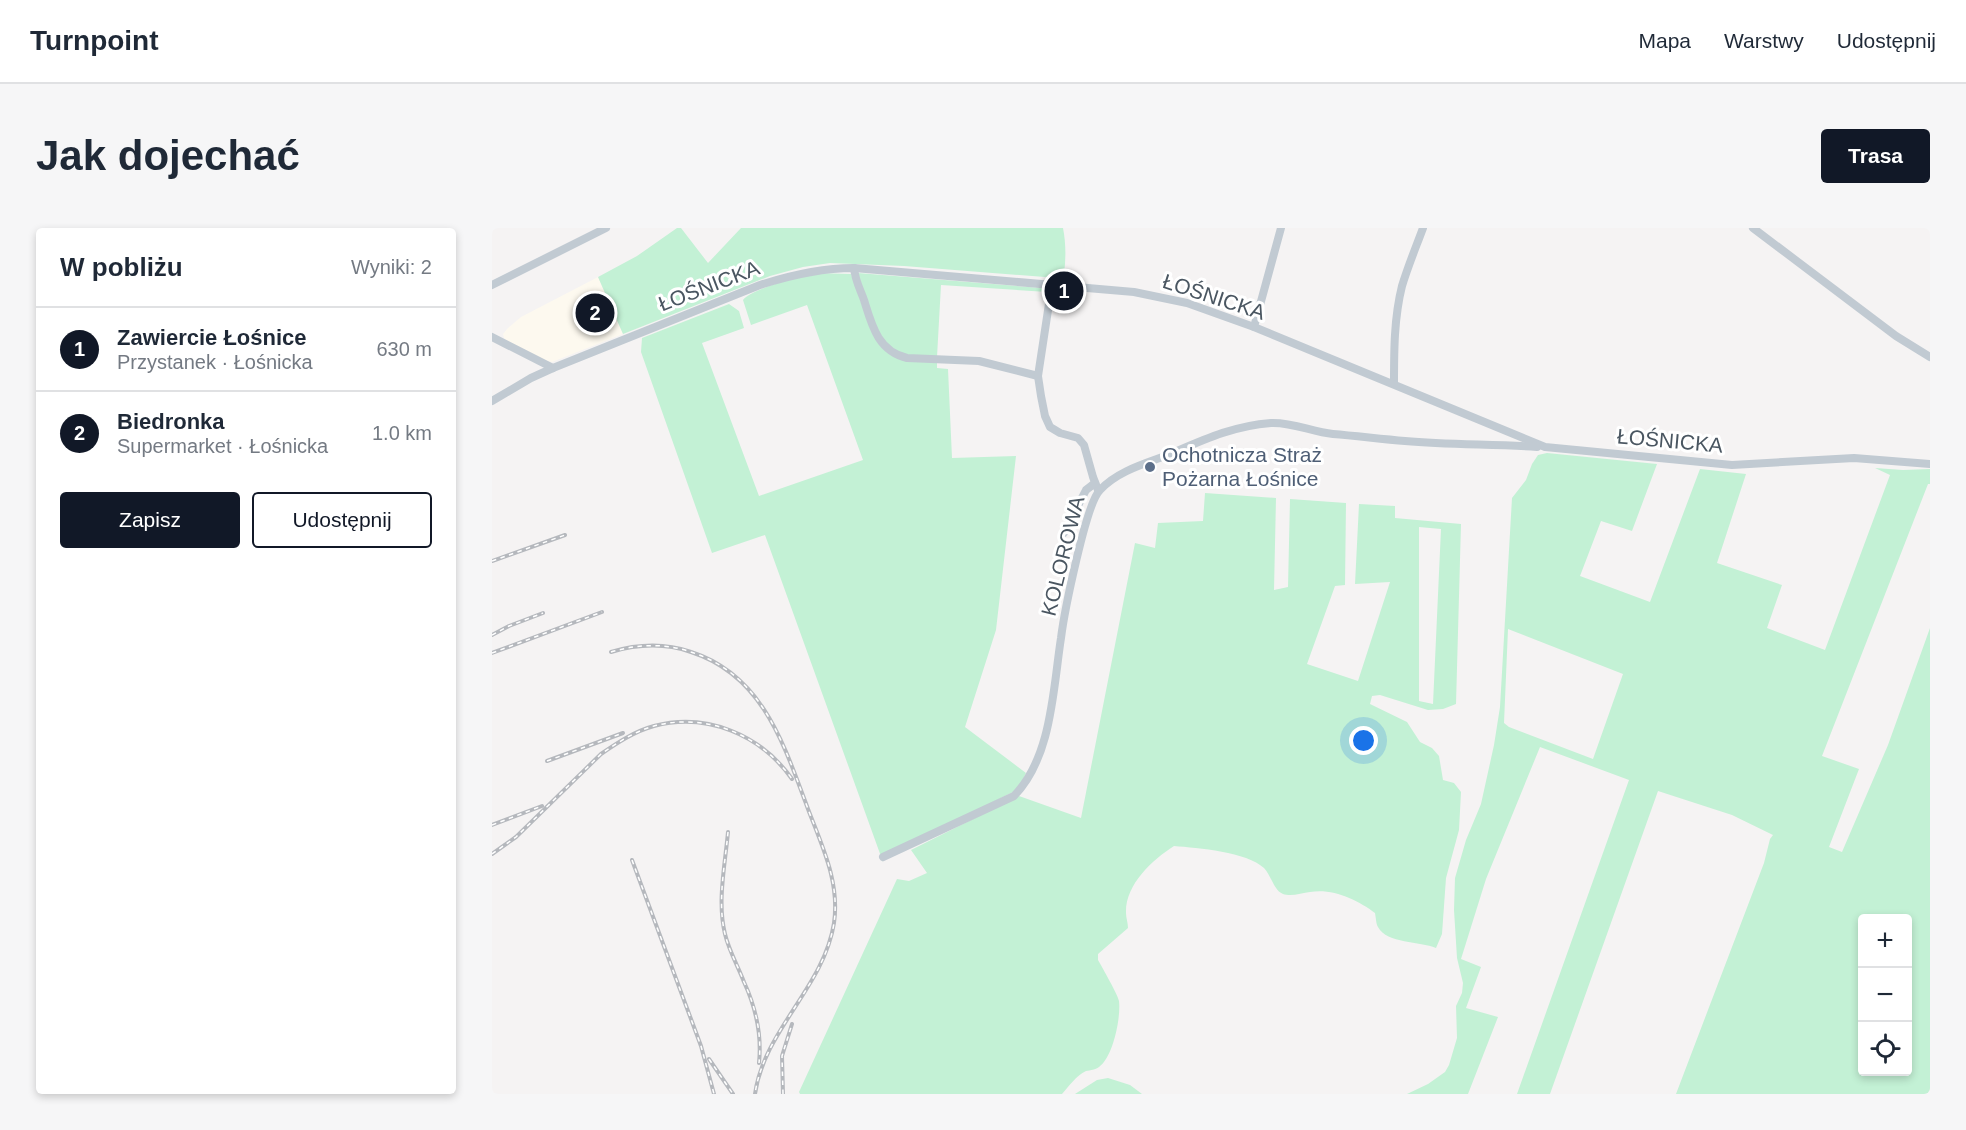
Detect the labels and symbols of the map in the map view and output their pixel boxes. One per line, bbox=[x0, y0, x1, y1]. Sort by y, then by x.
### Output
street label: ŁOŚNICKA bbox=[655, 256, 763, 315]
pin: 1 bbox=[1044, 268, 1084, 314]
street label: ŁOŚNICKA bbox=[1160, 269, 1268, 324]
pin: 2 bbox=[576, 290, 614, 335]
street label: ŁOŚNICKA bbox=[1616, 424, 1724, 457]
place label: Ochotnicza Straż Pożarna Łośnice bbox=[1162, 443, 1322, 490]
marker: Ochotnicza Straż Pożarna Łośnice bbox=[1143, 460, 1157, 474]
street label: KOLOROWA bbox=[1036, 493, 1089, 618]
your location bbox=[1349, 726, 1378, 755]

